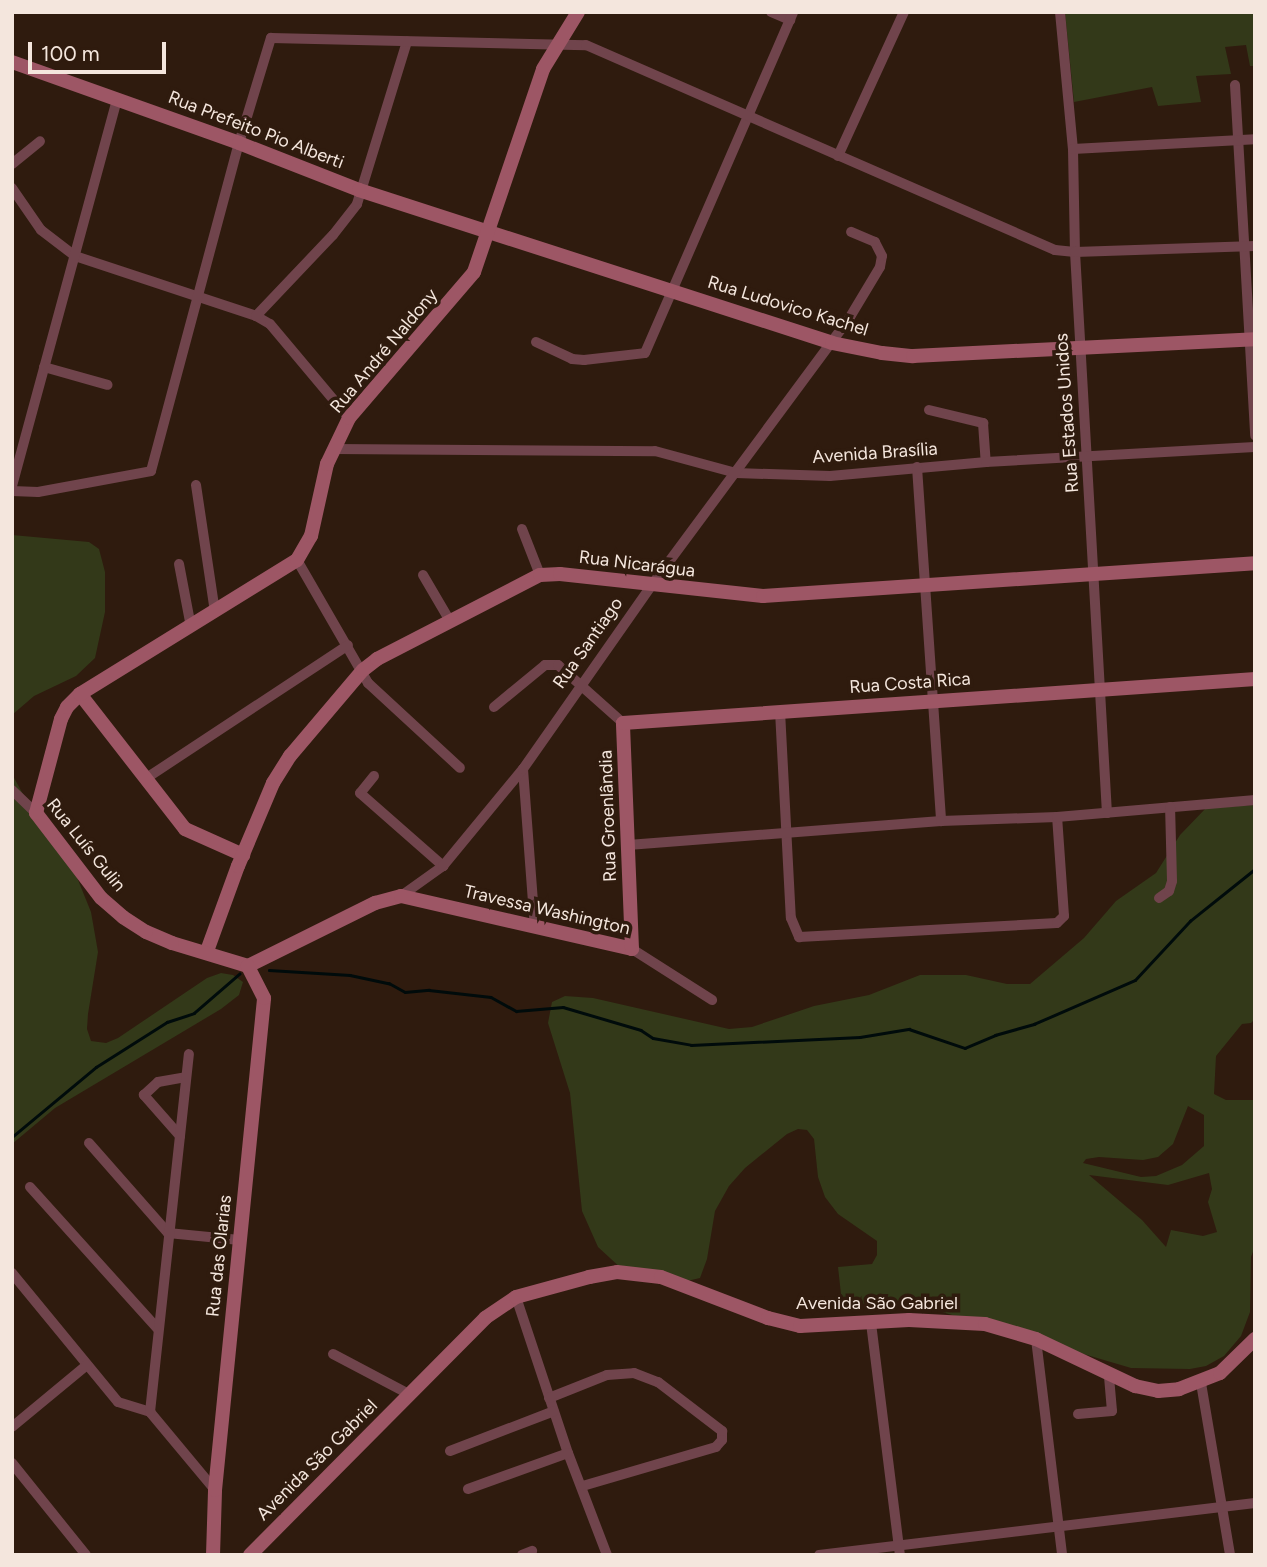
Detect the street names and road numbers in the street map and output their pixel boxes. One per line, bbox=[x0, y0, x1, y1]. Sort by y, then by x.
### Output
street label: Rua Prefeito Pio Alberti bbox=[165, 86, 347, 174]
street label: Rua Ludovico Kachel bbox=[705, 271, 871, 341]
street label: Rua André Naldony bbox=[326, 284, 442, 418]
street label: Rua Estados Unidos bbox=[1051, 332, 1083, 494]
street label: Avenida Brasília bbox=[812, 438, 938, 468]
street label: Rua Nicarágua bbox=[578, 546, 696, 582]
street label: Rua Santiago bbox=[549, 593, 627, 693]
street label: Rua Costa Rica bbox=[849, 668, 971, 698]
street label: Rua Groenlândia bbox=[595, 750, 621, 882]
street label: Rua Luís Gulin bbox=[42, 794, 130, 896]
street label: Travessa Washington bbox=[462, 880, 632, 940]
street label: Rua das Olarias bbox=[202, 1194, 236, 1318]
street label: Avenida São Gabriel bbox=[796, 1292, 958, 1314]
street label: Avenida São Gabriel bbox=[252, 1395, 382, 1525]

